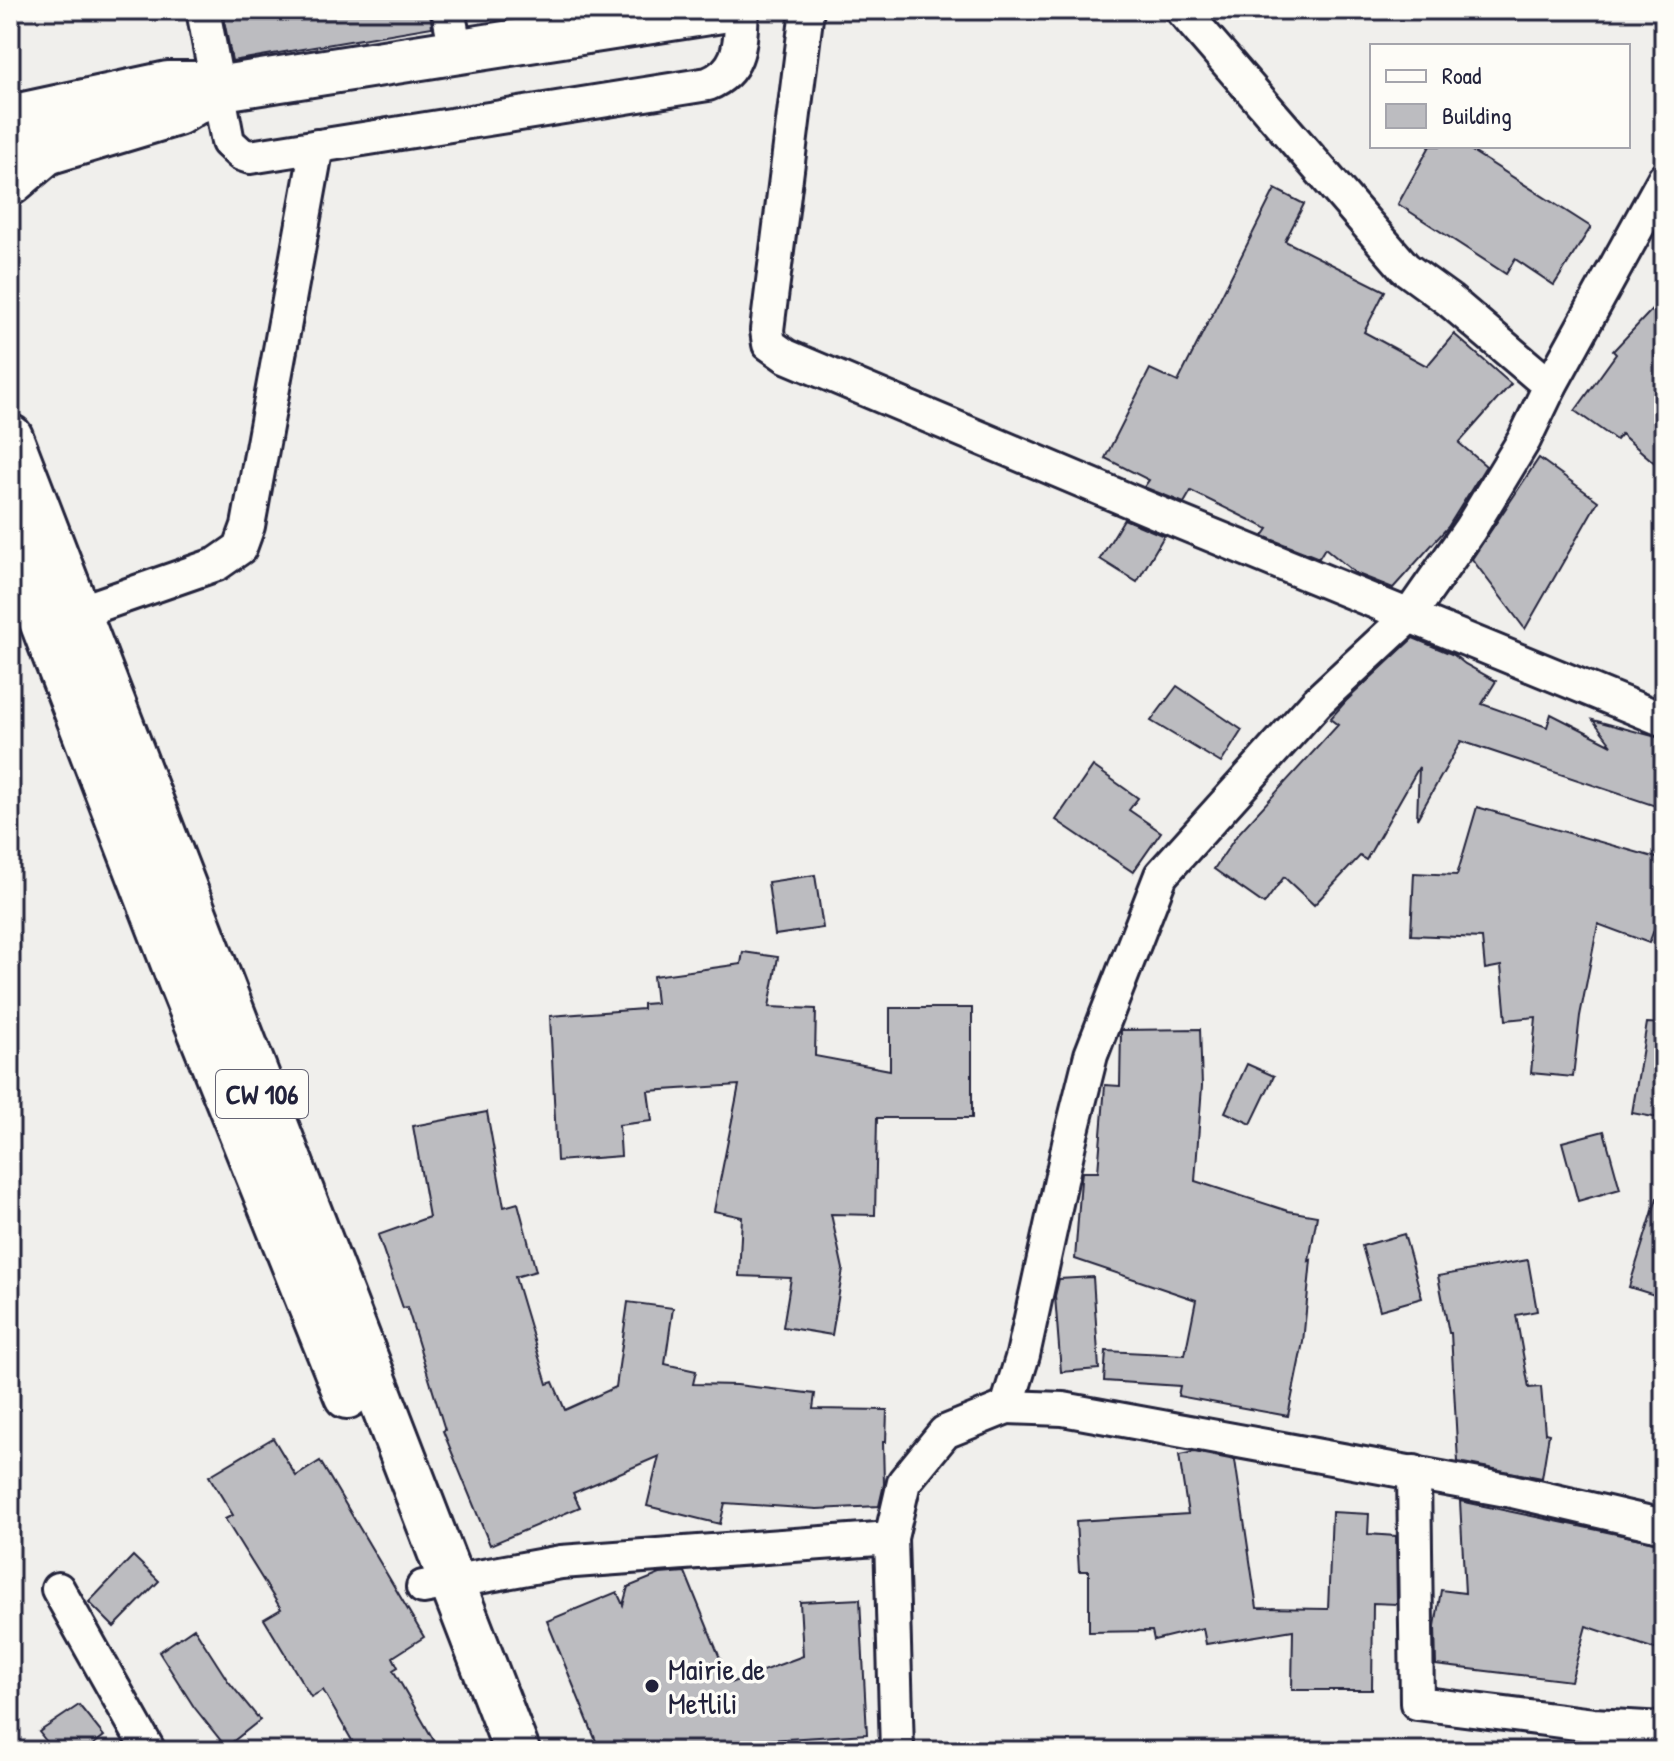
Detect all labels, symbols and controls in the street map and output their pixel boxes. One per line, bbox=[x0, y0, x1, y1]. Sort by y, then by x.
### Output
legend bbox=[1370, 44, 1630, 148]
text: Road bbox=[1442, 59, 1481, 91]
text: Building bbox=[1442, 99, 1512, 131]
road number: CW 106 bbox=[216, 1070, 308, 1118]
place label: Mairie de Metlili bbox=[668, 1649, 765, 1723]
marker: Mairie de Metlili bbox=[643, 1677, 661, 1695]

